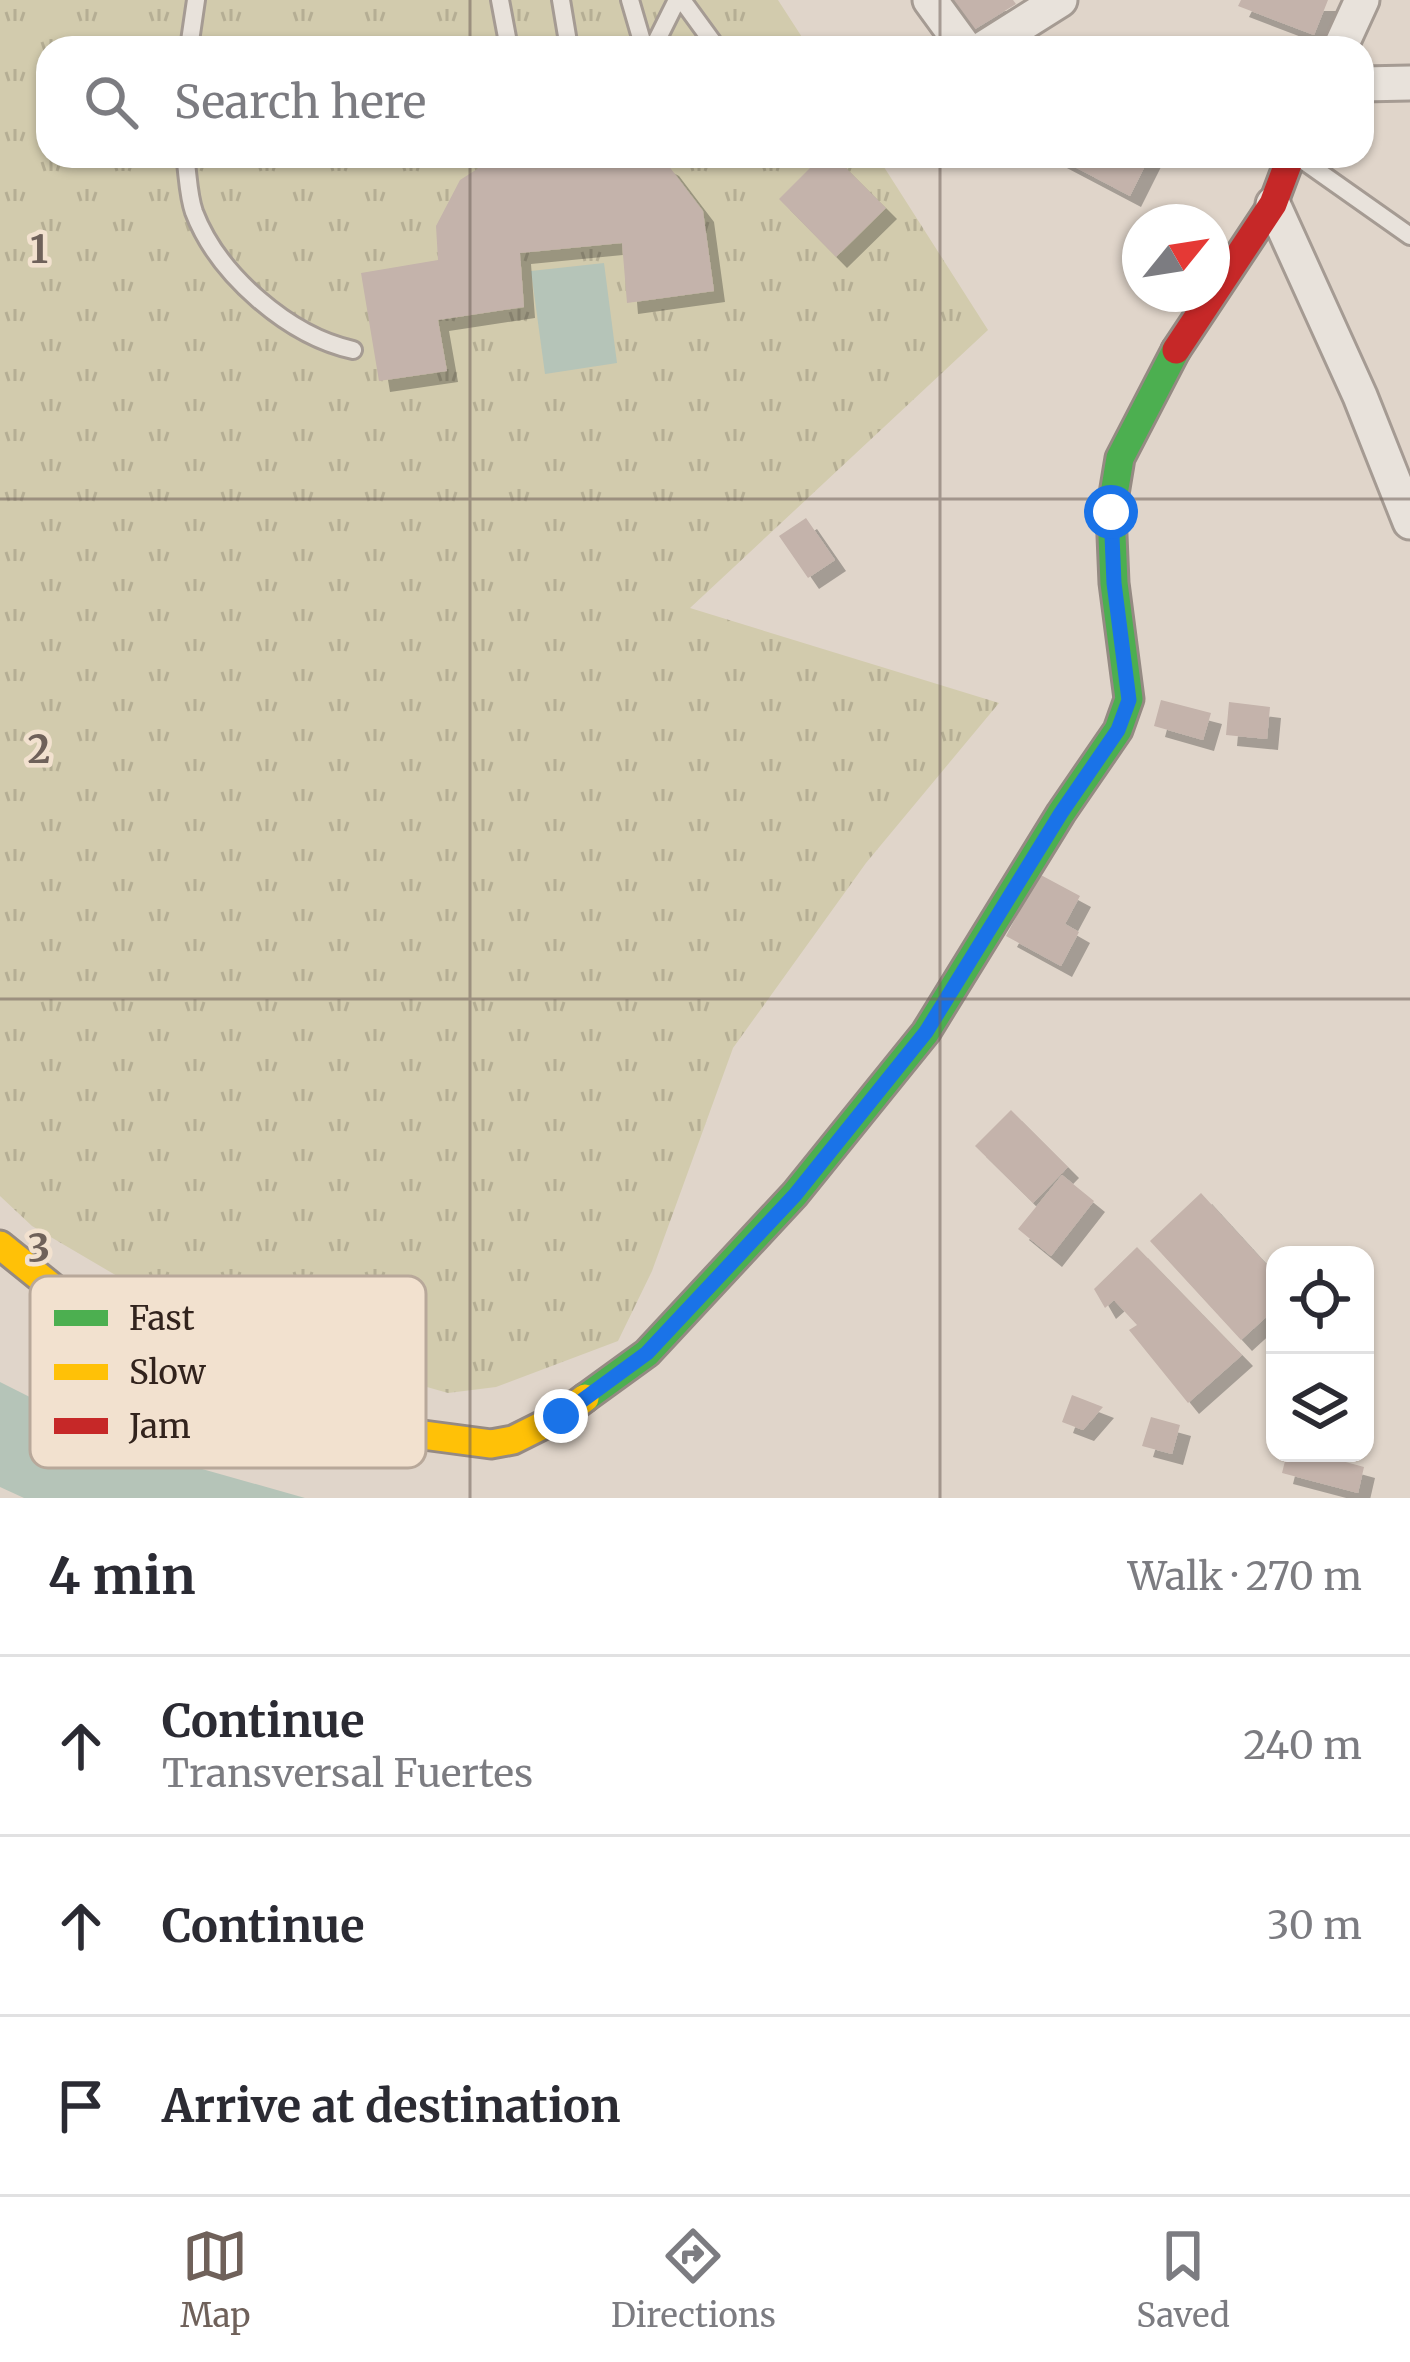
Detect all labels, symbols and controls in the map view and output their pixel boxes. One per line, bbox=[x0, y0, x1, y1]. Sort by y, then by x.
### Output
search box bbox=[36, 36, 1374, 168]
icon: search bbox=[78, 69, 144, 135]
text: Search here bbox=[174, 74, 426, 130]
north arrow bbox=[1122, 204, 1230, 312]
text: 1 bbox=[30, 225, 48, 274]
route start bbox=[1084, 485, 1138, 539]
text: 2 bbox=[28, 725, 50, 774]
text: 3 bbox=[28, 1224, 50, 1273]
map controls bbox=[1266, 1246, 1374, 1462]
button: locate bbox=[1266, 1246, 1374, 1354]
legend bbox=[30, 1276, 426, 1468]
text: Fast bbox=[129, 1298, 195, 1339]
text: Slow bbox=[129, 1352, 207, 1393]
button: layers bbox=[1266, 1354, 1374, 1462]
route end bbox=[534, 1389, 588, 1443]
text: Jam bbox=[128, 1406, 191, 1447]
text: 4 min bbox=[48, 1544, 196, 1608]
text: Walk · 270 m bbox=[1128, 1552, 1362, 1601]
text: Continue bbox=[162, 1693, 364, 1749]
icon: ahead bbox=[48, 1713, 114, 1779]
text: 240 m bbox=[1243, 1721, 1362, 1770]
text: Transversal Fuertes bbox=[162, 1749, 533, 1798]
icon: ahead bbox=[48, 1893, 114, 1959]
text: Continue bbox=[162, 1898, 364, 1954]
text: 30 m bbox=[1267, 1901, 1362, 1950]
icon: arrive bbox=[48, 2073, 114, 2139]
text: Arrive at destination bbox=[162, 2078, 620, 2134]
tab: Map bbox=[180, 2223, 251, 2336]
tab: Directions bbox=[611, 2223, 776, 2336]
tab: Saved bbox=[1136, 2223, 1230, 2336]

